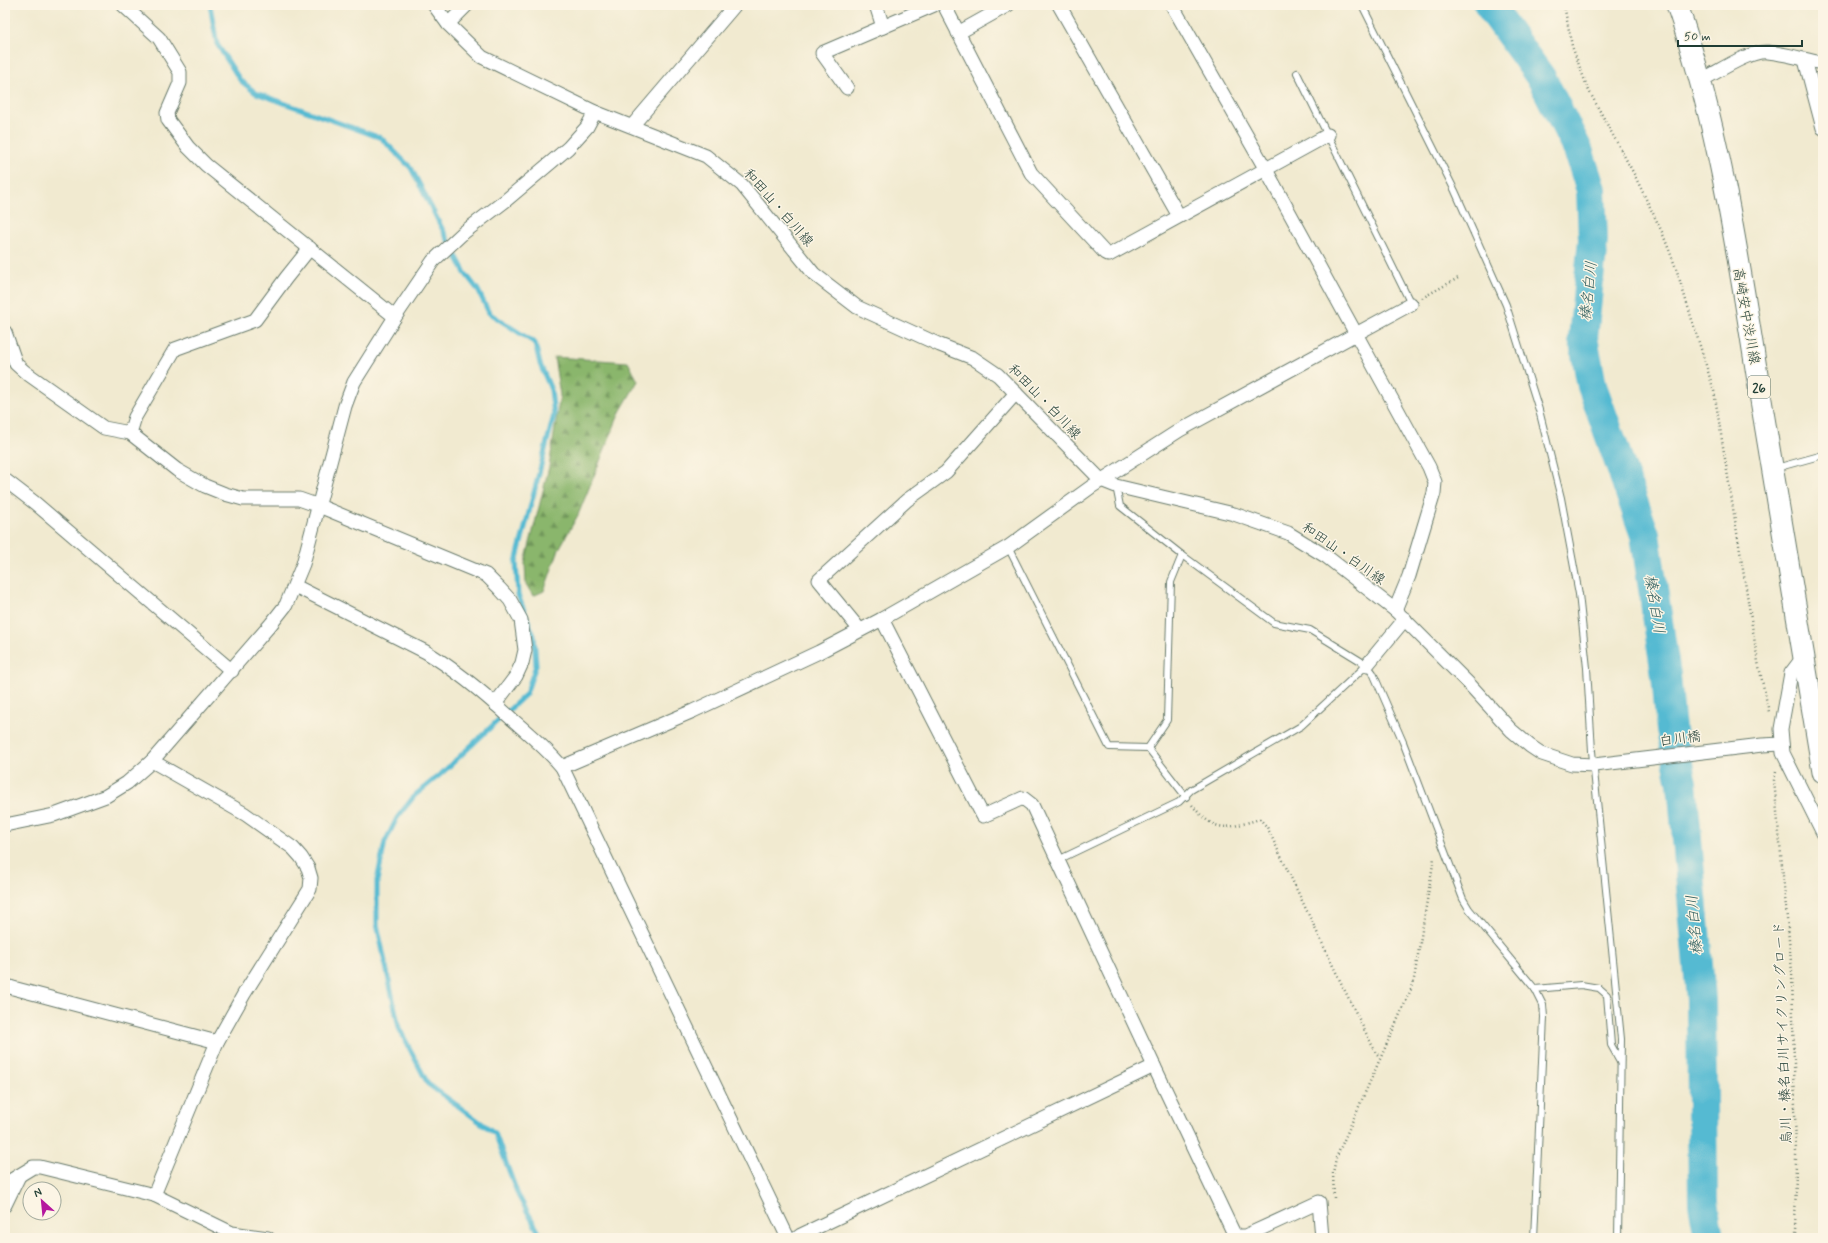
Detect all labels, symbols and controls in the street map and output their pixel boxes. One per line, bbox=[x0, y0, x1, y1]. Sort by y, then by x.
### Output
scale bar bbox=[1678, 22, 1802, 48]
text: 50 m bbox=[1684, 29, 1711, 45]
street label: 和田山・白川線 bbox=[739, 165, 817, 251]
water label: 榛名白川 bbox=[1576, 260, 1602, 322]
street label: 高崎安中渋川線 bbox=[1729, 266, 1763, 366]
street label: 和田山・白川線 bbox=[1004, 360, 1085, 443]
road number: 26 bbox=[1748, 376, 1770, 398]
street label: 和田山・白川線 bbox=[1298, 518, 1389, 589]
water label: 榛名白川 bbox=[1639, 573, 1669, 635]
street label: 白川橋 bbox=[1658, 728, 1702, 750]
water label: 榛名白川 bbox=[1682, 894, 1708, 956]
street label: 烏川・榛名白川サイクリングロード bbox=[1770, 921, 1796, 1145]
north arrow bbox=[22, 1181, 62, 1221]
text: N bbox=[31, 1185, 44, 1201]

